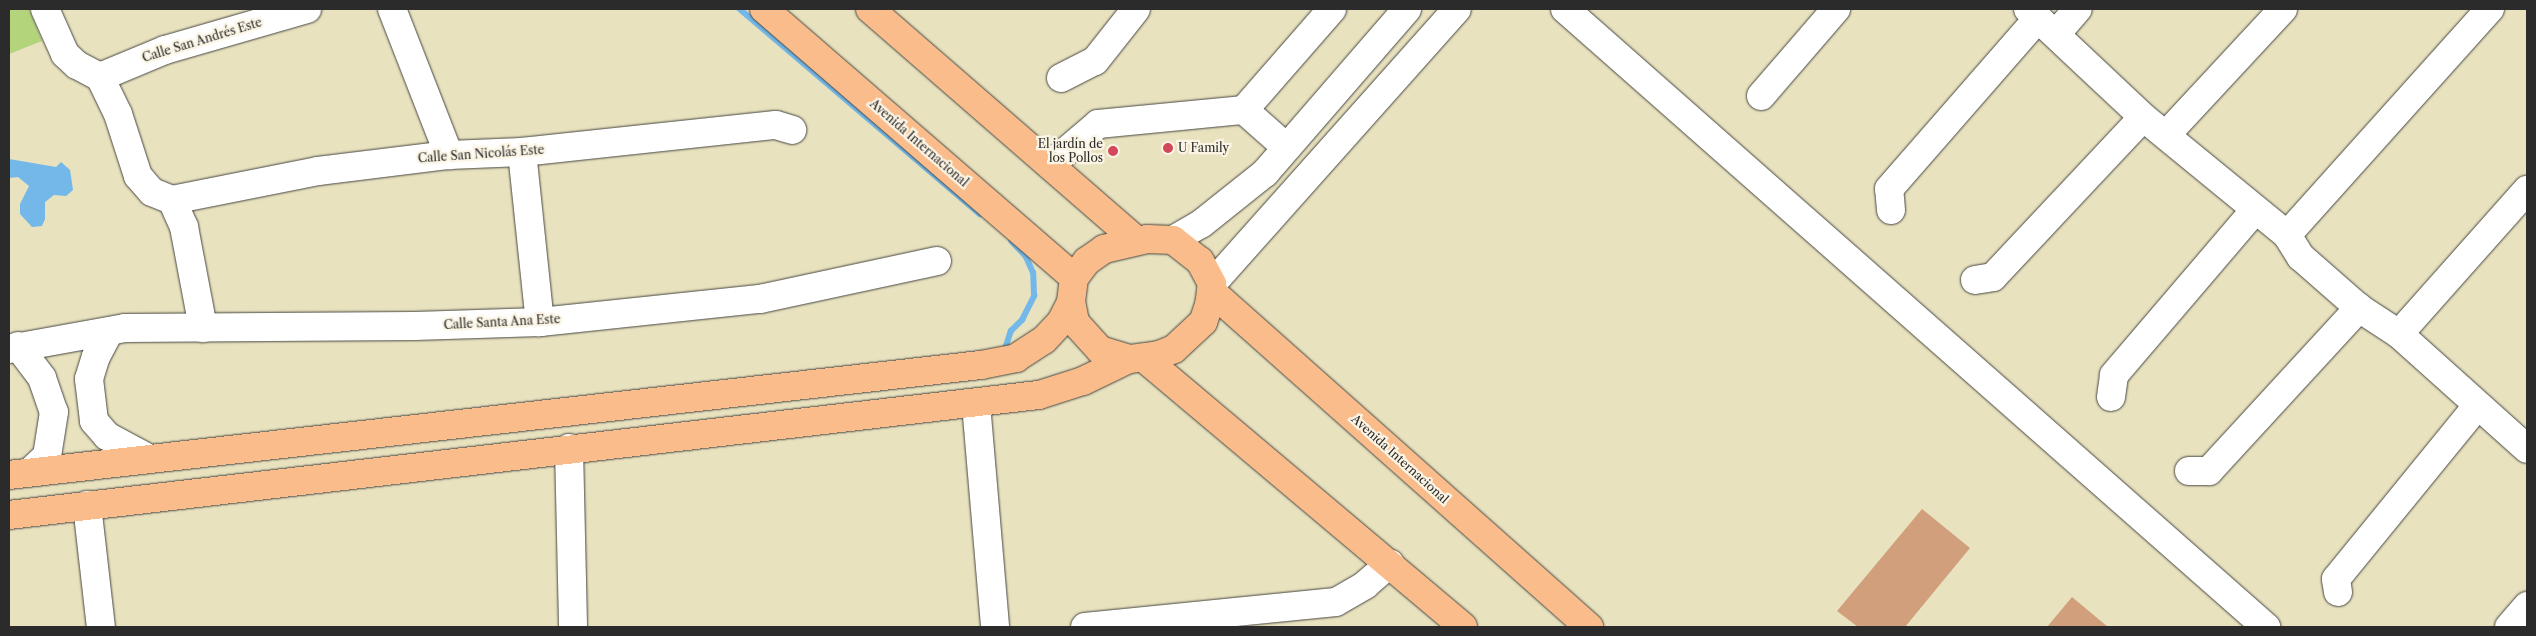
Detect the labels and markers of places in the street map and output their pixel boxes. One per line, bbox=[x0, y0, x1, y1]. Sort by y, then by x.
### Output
place label: El jardín de los Pollos bbox=[1038, 137, 1103, 165]
place label: U Family bbox=[1178, 141, 1229, 155]
marker: U Family bbox=[1162, 142, 1174, 154]
marker: El jardín de los Pollos bbox=[1107, 145, 1119, 157]

